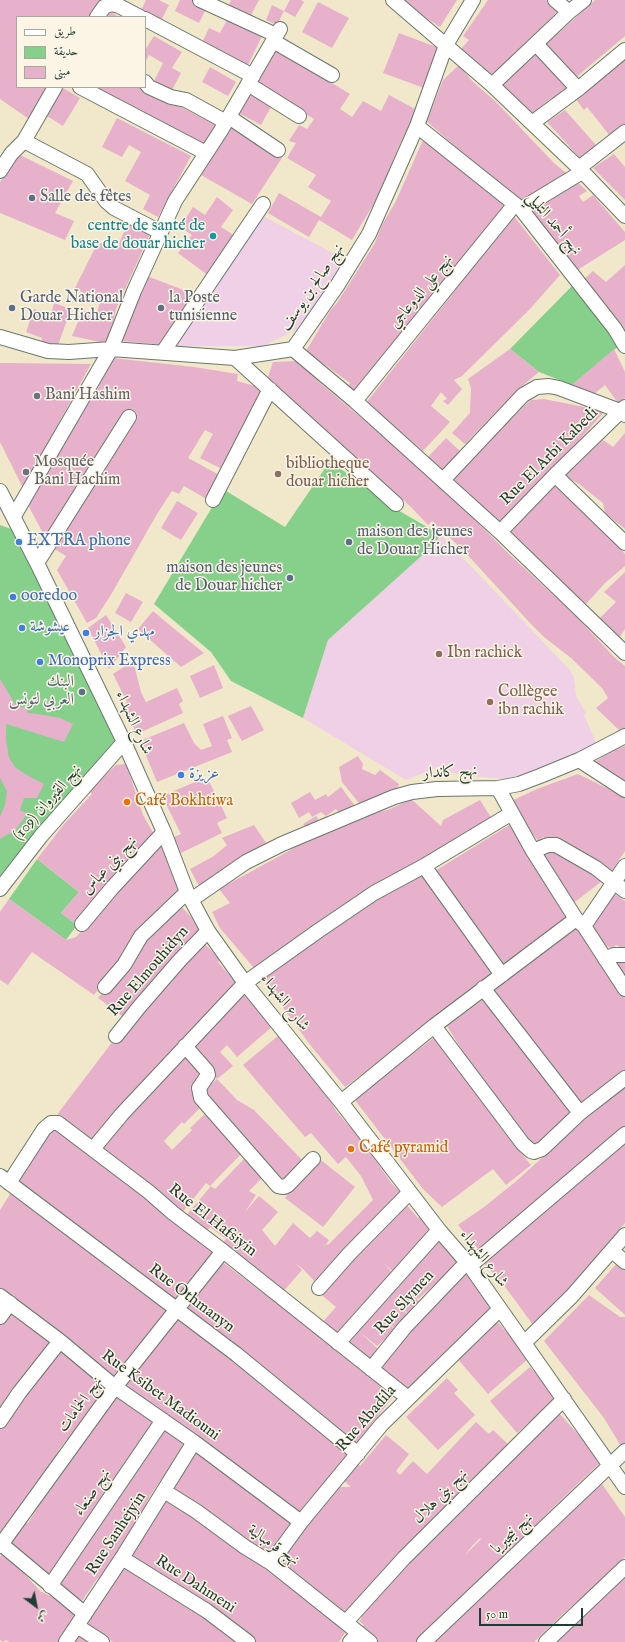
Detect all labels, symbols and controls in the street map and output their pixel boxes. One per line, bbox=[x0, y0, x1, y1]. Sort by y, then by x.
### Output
legend bbox=[16, 16, 146, 88]
text: طريق bbox=[54, 24, 76, 39]
text: حديقة bbox=[54, 44, 78, 59]
text: مبنى bbox=[54, 64, 70, 79]
place label: Salle des fêtes bbox=[40, 188, 131, 208]
street label: نهج أحمد التليلي bbox=[521, 189, 585, 259]
marker: Salle des fêtes bbox=[27, 193, 37, 203]
place label: centre de santé de base de douar hicher bbox=[71, 217, 205, 255]
marker: centre de santé de base de douar hicher bbox=[208, 231, 218, 241]
street label: نهج صالح بن يوسف bbox=[277, 241, 349, 335]
street label: نهج علي الدوعاجي bbox=[386, 251, 458, 333]
place label: Garde National Douar Hicher bbox=[20, 289, 123, 327]
place label: la Poste tunisienne bbox=[169, 289, 237, 327]
marker: Garde National Douar Hicher bbox=[7, 303, 17, 313]
marker: la Poste tunisienne bbox=[156, 303, 166, 313]
place label: Bani Hashim bbox=[45, 386, 130, 406]
marker: Bani Hashim bbox=[32, 391, 42, 401]
street label: Rue El Arbi Kabedi bbox=[497, 404, 603, 510]
place label: Mosquée Bani Hachim bbox=[34, 453, 120, 491]
place label: bibliotheque douar hicher bbox=[286, 455, 369, 493]
marker: Mosquée Bani Hachim bbox=[21, 467, 31, 477]
marker: bibliotheque douar hicher bbox=[273, 469, 283, 479]
place label: maison des jeunes de Douar Hicher bbox=[357, 523, 473, 561]
place label: EXTRA phone bbox=[27, 532, 131, 552]
marker: EXTRA phone bbox=[14, 537, 24, 547]
marker: maison des jeunes de Douar Hicher bbox=[344, 537, 354, 547]
place label: maison des jeunes de Douar hicher bbox=[166, 559, 282, 597]
marker: maison des jeunes de Douar hicher bbox=[285, 573, 295, 583]
place label: ooredoo bbox=[21, 587, 77, 607]
marker: ooredoo bbox=[8, 592, 18, 602]
place label: عيشوشة bbox=[30, 618, 70, 638]
marker: عيشوشة bbox=[17, 623, 27, 633]
place label: مهدي الجزار bbox=[94, 623, 155, 643]
marker: مهدي الجزار bbox=[81, 628, 91, 638]
place label: Ibn rachick bbox=[447, 644, 522, 664]
marker: Ibn rachick bbox=[434, 649, 444, 659]
place label: Monoprix Express bbox=[48, 652, 171, 672]
marker: Monoprix Express bbox=[35, 657, 45, 667]
place label: البنك العربي لتونس bbox=[9, 673, 74, 711]
place label: Collègee ibn rachik bbox=[498, 683, 564, 721]
marker: البنك العربي لتونس bbox=[77, 687, 87, 697]
street label: شارع الشهداء bbox=[110, 688, 156, 758]
marker: Collègee ibn rachik bbox=[485, 697, 495, 707]
street label: نهج القيروان (109) bbox=[10, 761, 86, 845]
street label: نهج كاندار bbox=[422, 762, 478, 784]
place label: عزيزة bbox=[189, 765, 219, 785]
marker: عزيزة bbox=[176, 770, 186, 780]
place label: Café Bokhtiwa bbox=[135, 792, 233, 812]
marker: Café Bokhtiwa bbox=[122, 797, 132, 807]
street label: نهج بني عباس bbox=[78, 833, 142, 899]
street label: Rue Elmouhidyn bbox=[105, 923, 193, 1021]
street label: شارع الشهداء bbox=[255, 971, 313, 1035]
place label: Café pyramid bbox=[359, 1139, 448, 1159]
marker: Café pyramid bbox=[346, 1144, 356, 1154]
street label: Rue El Hafsiyin bbox=[164, 1180, 260, 1262]
street label: شارع الشهداء bbox=[454, 1226, 512, 1292]
street label: Rue Othmanyn bbox=[144, 1260, 238, 1338]
street label: Rue Slymen bbox=[371, 1267, 439, 1339]
street label: Rue Ksibet Madiouni bbox=[97, 1347, 223, 1445]
street label: نهج الحمامات bbox=[54, 1373, 108, 1437]
street label: Rue Abadila bbox=[333, 1382, 401, 1456]
street label: نهج بني هلال bbox=[409, 1465, 473, 1529]
street label: نهج صنعاء bbox=[70, 1466, 116, 1520]
street label: Rue Sanhejyin bbox=[83, 1489, 151, 1579]
street label: نهج نيجيريا bbox=[488, 1510, 538, 1558]
street label: نهج قرمبالية bbox=[243, 1521, 303, 1571]
street label: Rue Dahmeni bbox=[151, 1552, 239, 1618]
north arrow bbox=[16, 1586, 56, 1626]
scale bar bbox=[481, 1600, 585, 1626]
text: ش bbox=[34, 1607, 51, 1625]
text: 50 m bbox=[486, 1607, 508, 1622]

